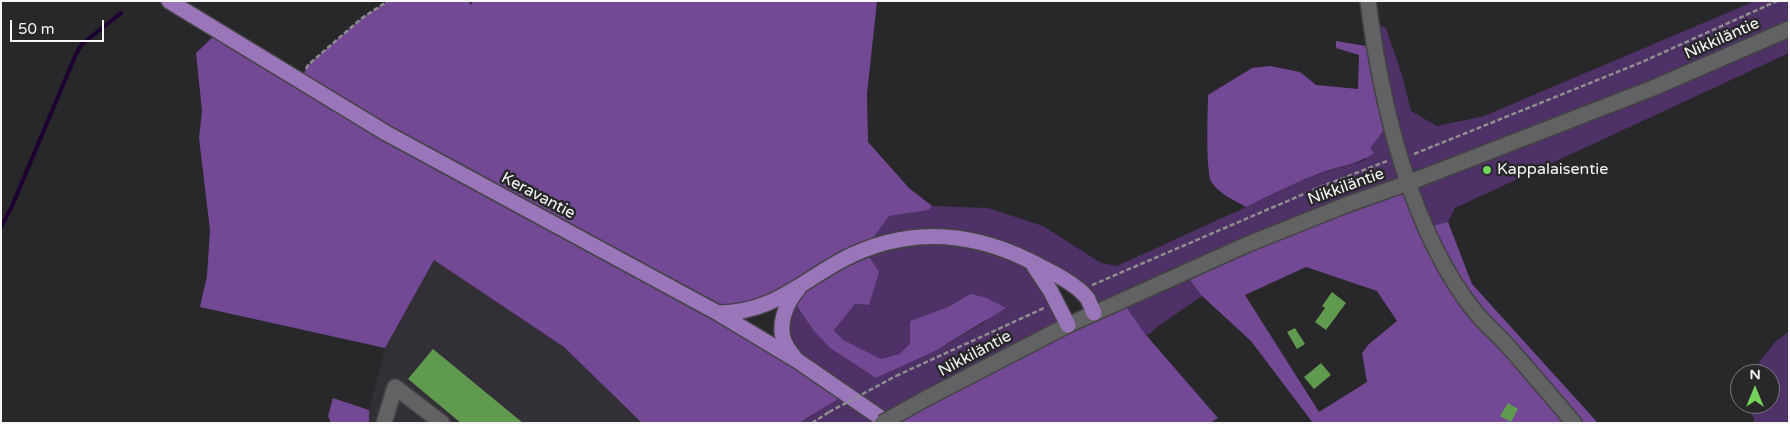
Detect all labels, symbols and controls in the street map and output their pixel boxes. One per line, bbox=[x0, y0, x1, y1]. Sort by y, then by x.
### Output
scale bar bbox=[12, 10, 106, 42]
street label: Nikkiläntie bbox=[1682, 14, 1762, 64]
text: 50 m bbox=[18, 20, 55, 38]
place label: Kappalaisentie bbox=[1497, 160, 1608, 180]
street label: Nikkiläntie bbox=[1305, 164, 1387, 210]
marker: Kappalaisentie bbox=[1481, 164, 1493, 176]
street label: Keravantie bbox=[498, 169, 578, 223]
street label: Nikkiläntie bbox=[935, 327, 1015, 381]
north arrow bbox=[1730, 364, 1780, 414]
text: N bbox=[1749, 366, 1761, 383]

